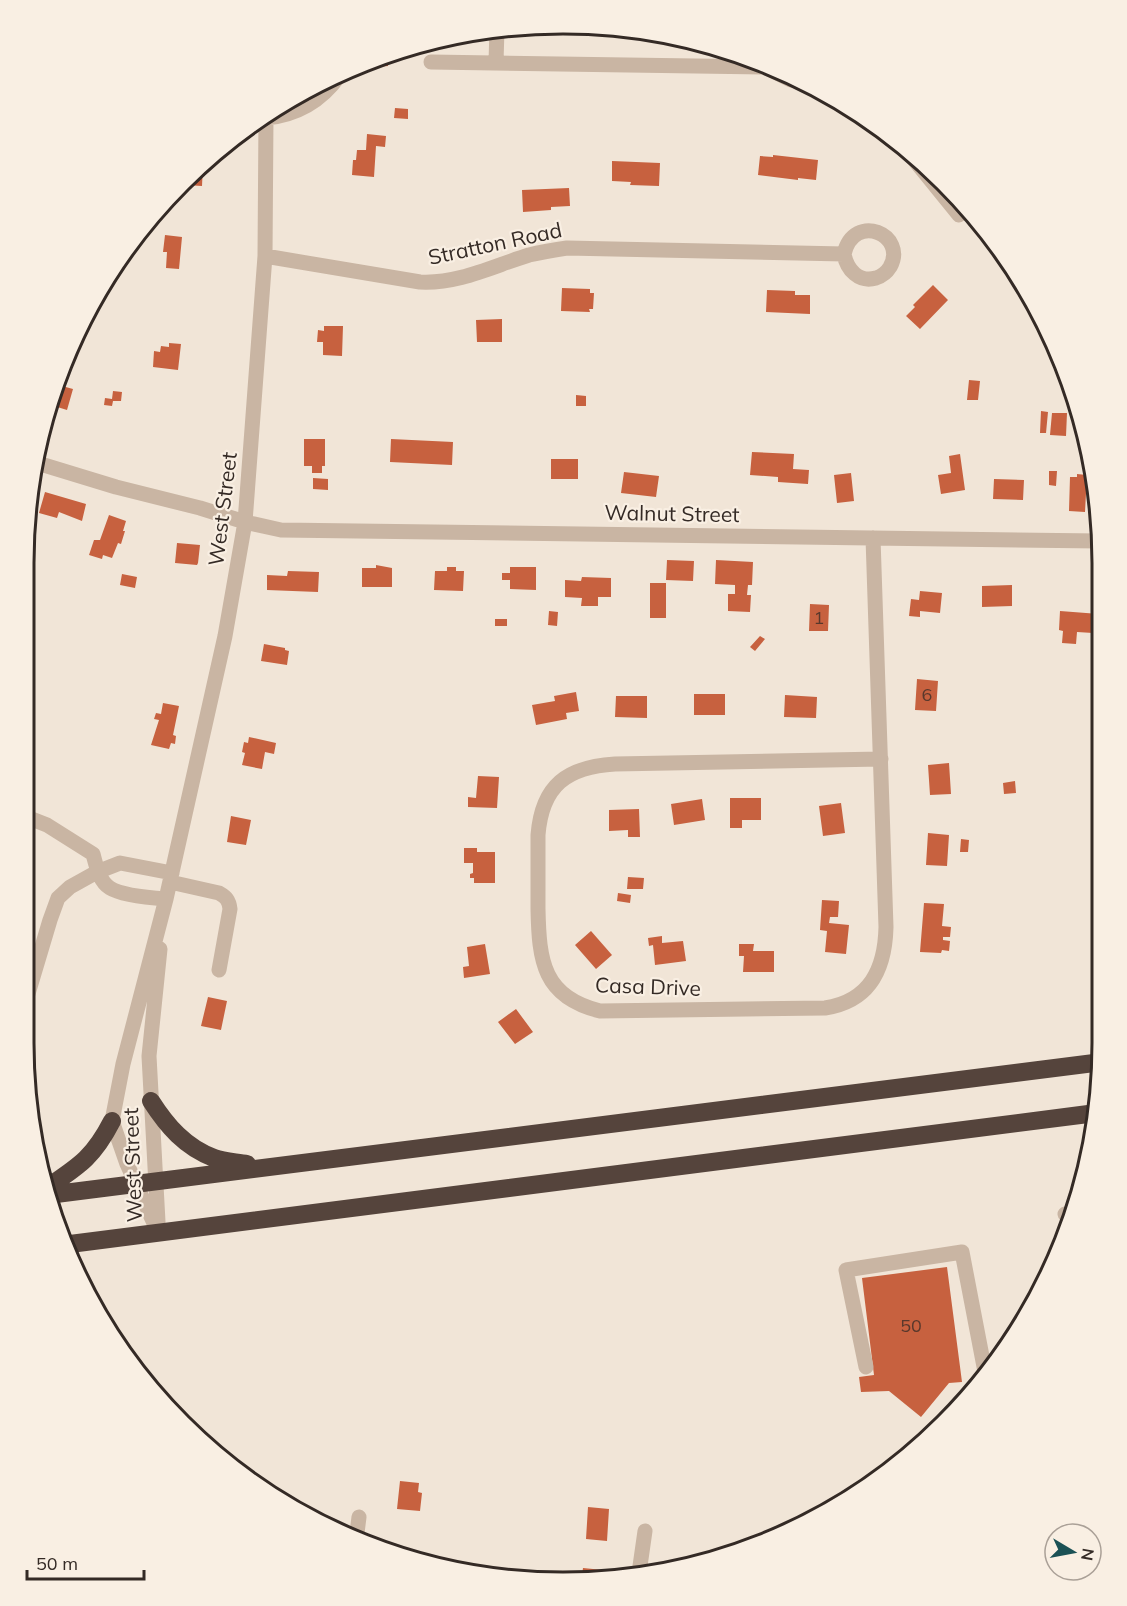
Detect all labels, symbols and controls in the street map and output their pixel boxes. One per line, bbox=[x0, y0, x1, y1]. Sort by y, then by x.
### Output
street label: Stratton Road bbox=[426, 216, 564, 270]
street label: West Street bbox=[202, 450, 242, 567]
street label: Walnut Street bbox=[604, 499, 740, 527]
house number: 1 bbox=[814, 606, 824, 629]
house number: 6 bbox=[922, 683, 932, 706]
street label: Casa Drive bbox=[595, 971, 701, 1001]
street label: West Street bbox=[117, 1107, 147, 1223]
house number: 50 bbox=[900, 1314, 922, 1337]
north arrow bbox=[1043, 1522, 1103, 1582]
scale bar bbox=[27, 1543, 144, 1581]
text: N bbox=[1077, 1547, 1099, 1562]
text: 50 m bbox=[36, 1552, 78, 1575]

